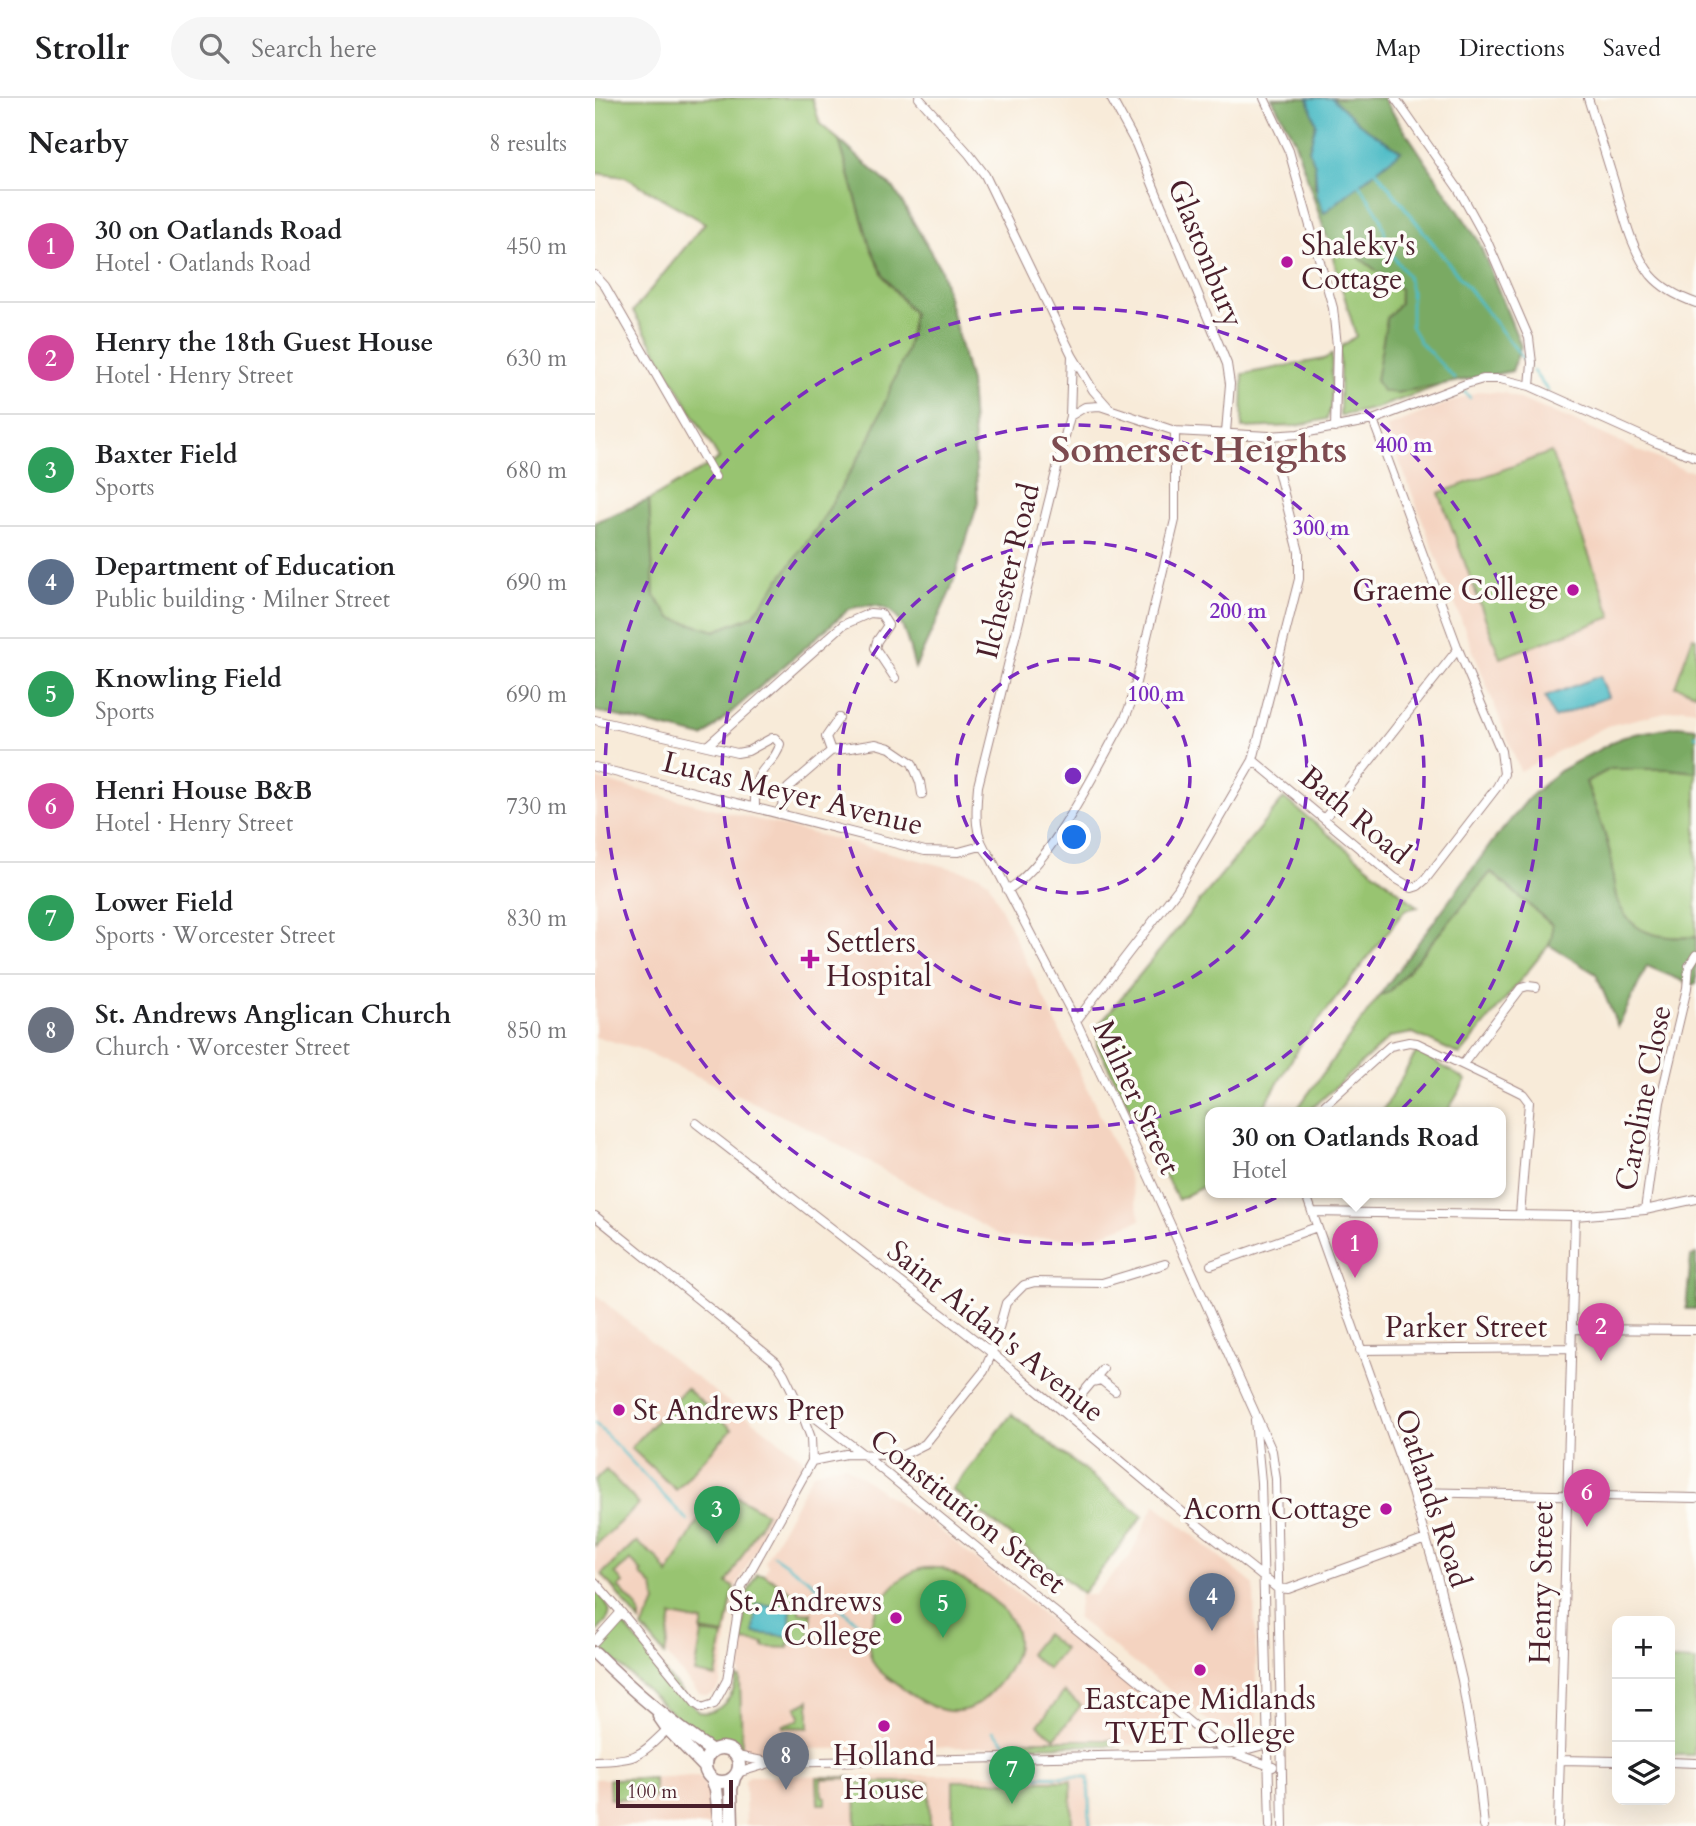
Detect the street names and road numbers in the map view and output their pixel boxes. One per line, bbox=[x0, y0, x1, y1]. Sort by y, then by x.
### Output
street label: Glastonbury bbox=[1157, 173, 1254, 334]
street label: Ilchester Road bbox=[967, 479, 1050, 663]
street label: Lucas Meyer Avenue bbox=[658, 741, 927, 846]
street label: Bath Road bbox=[1290, 757, 1419, 874]
street label: Caroline Close bbox=[1605, 1002, 1682, 1194]
street label: Milner Street bbox=[1083, 1013, 1190, 1182]
street label: Saint Aidan's Avenue bbox=[878, 1231, 1113, 1432]
street label: Parker Street bbox=[1385, 1307, 1548, 1348]
street label: Oatlands Road bbox=[1384, 1403, 1481, 1593]
street label: Constitution Street bbox=[861, 1419, 1075, 1604]
street label: Henry Street bbox=[1520, 1501, 1563, 1665]

